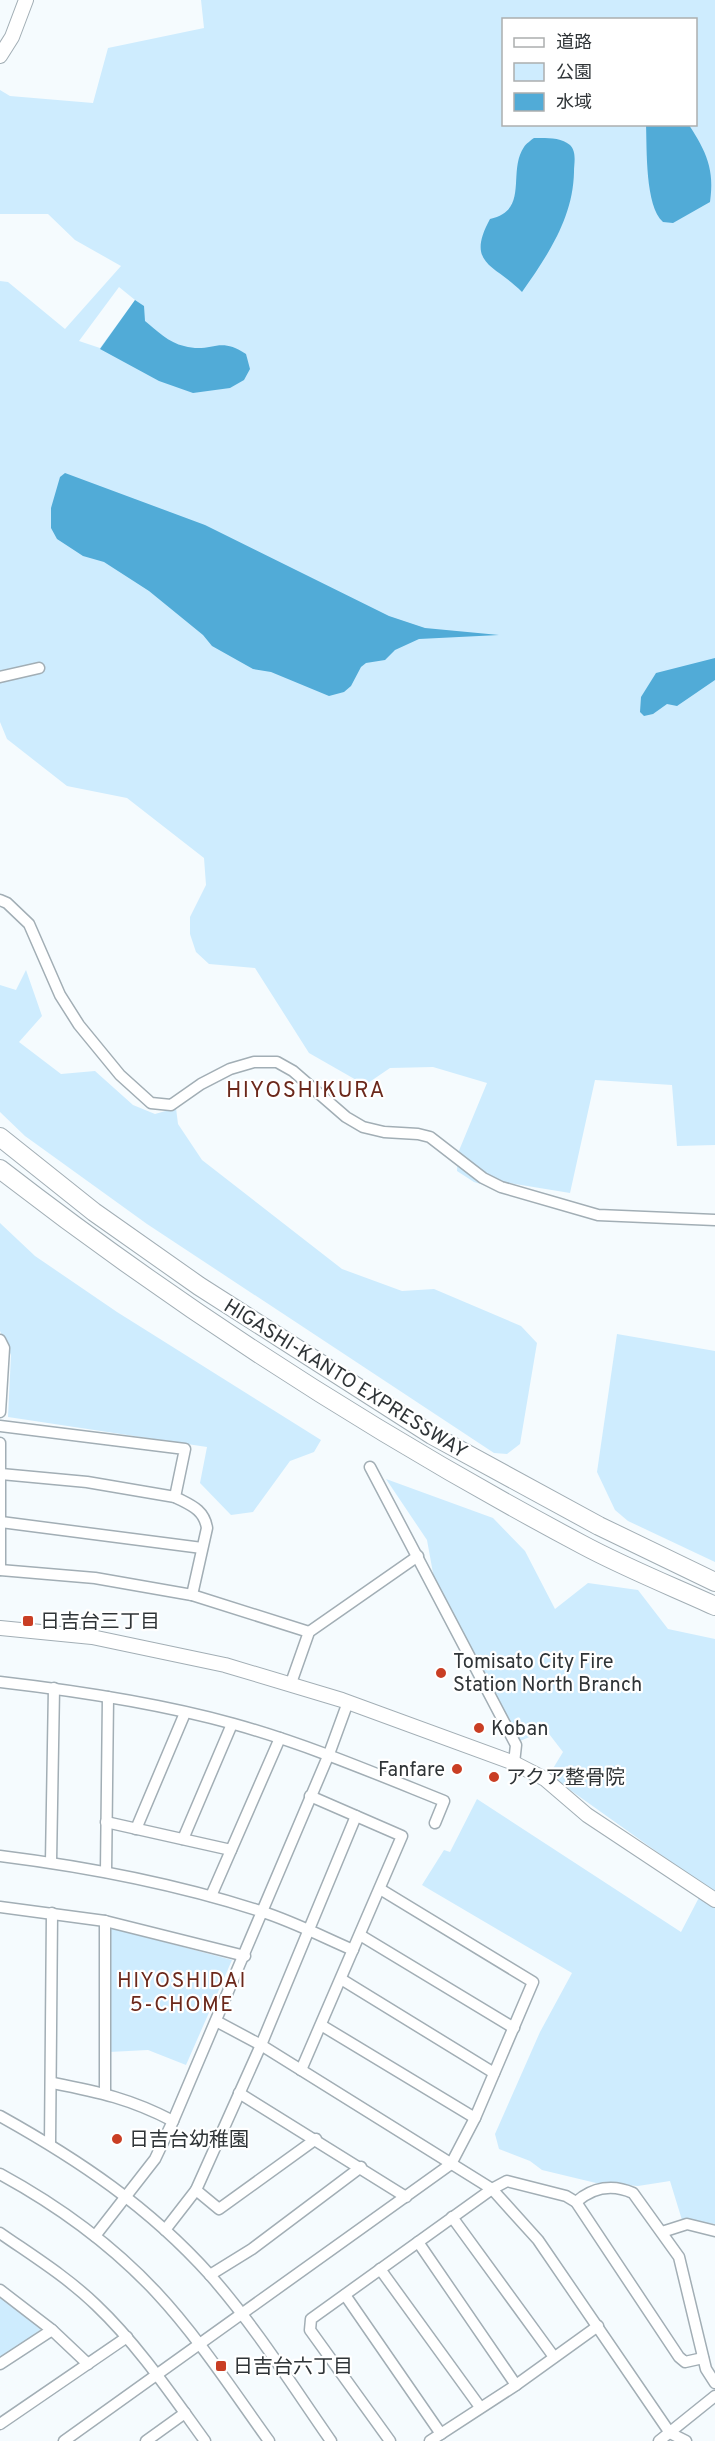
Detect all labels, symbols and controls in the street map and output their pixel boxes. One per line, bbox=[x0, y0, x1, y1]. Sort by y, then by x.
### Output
legend bbox=[502, 18, 697, 126]
text: 道路 bbox=[556, 32, 592, 55]
text: 公園 bbox=[556, 62, 592, 85]
text: 水域 bbox=[556, 92, 592, 115]
district label: HIYOSHIKURA bbox=[226, 1078, 386, 1105]
street label: HIGASHI-KANTO EXPRESSWAY bbox=[218, 1294, 472, 1466]
place label: 日吉台三丁目 bbox=[40, 1610, 160, 1636]
marker: 日吉台三丁目 bbox=[21, 1614, 35, 1628]
place label: Tomisato City Fire Station North Branch bbox=[453, 1650, 642, 1699]
marker: Tomisato City Fire Station North Branch bbox=[434, 1666, 448, 1680]
place label: Koban bbox=[491, 1717, 548, 1743]
marker: Koban bbox=[472, 1721, 486, 1735]
place label: Fanfare bbox=[378, 1758, 445, 1784]
marker: Fanfare bbox=[450, 1762, 464, 1776]
place label: アクア整骨院 bbox=[506, 1766, 625, 1792]
marker: アクア整骨院 bbox=[487, 1770, 501, 1784]
district label: HIYOSHIDAI 5-CHOME bbox=[117, 1968, 247, 2019]
place label: 日吉台幼稚園 bbox=[129, 2128, 249, 2154]
marker: 日吉台幼稚園 bbox=[110, 2132, 124, 2146]
place label: 日吉台六丁目 bbox=[233, 2355, 353, 2381]
marker: 日吉台六丁目 bbox=[214, 2359, 228, 2373]

